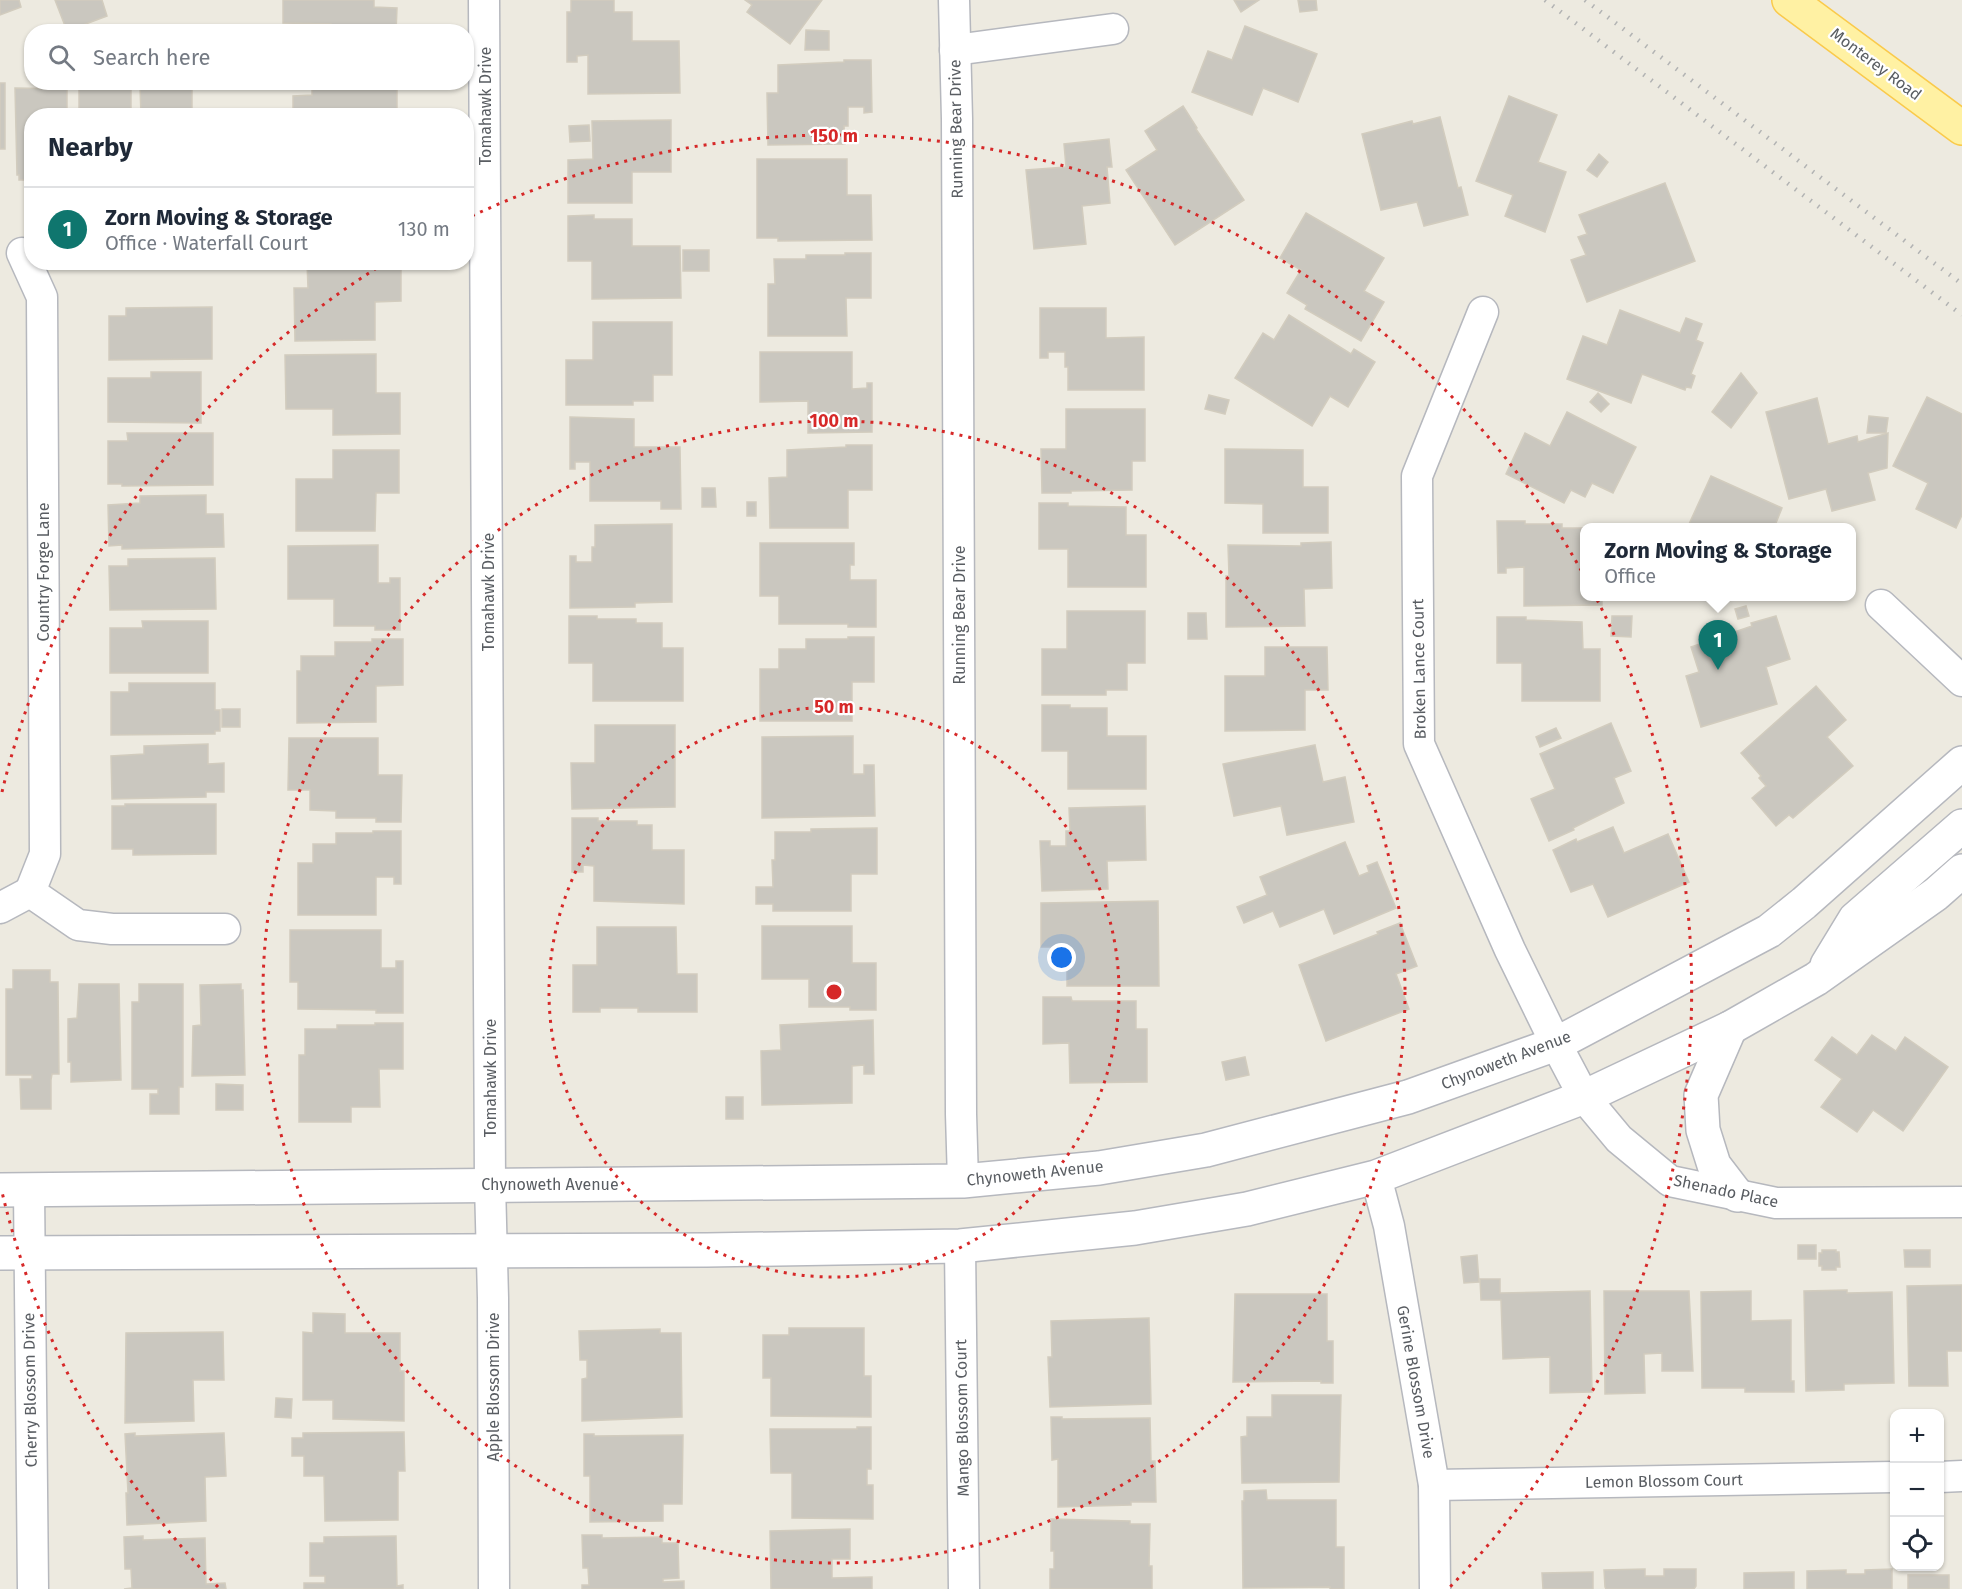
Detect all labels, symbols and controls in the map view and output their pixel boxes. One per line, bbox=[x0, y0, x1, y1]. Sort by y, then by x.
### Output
search box bbox=[24, 24, 474, 90]
street label: Monterey Road bbox=[1827, 24, 1925, 104]
icon: search bbox=[45, 41, 78, 74]
text: Search here bbox=[93, 44, 211, 71]
street label: Tomahawk Drive bbox=[476, 47, 495, 165]
street label: Running Bear Drive bbox=[945, 59, 967, 199]
text: 150 m bbox=[810, 125, 858, 147]
text: Nearby bbox=[48, 132, 133, 163]
text: Zorn Moving & Storage bbox=[105, 204, 333, 231]
text: 1 bbox=[63, 217, 72, 241]
text: 130 m bbox=[398, 217, 450, 241]
text: Office · Waterfall Court bbox=[105, 231, 308, 255]
text: 100 m bbox=[810, 410, 858, 432]
street label: Country Forge Lane bbox=[34, 503, 53, 641]
popup bbox=[1580, 523, 1856, 601]
street label: Tomahawk Drive bbox=[479, 533, 498, 651]
text: Zorn Moving & Storage bbox=[1604, 537, 1832, 564]
street label: Running Bear Drive bbox=[950, 545, 969, 685]
text: Office bbox=[1604, 564, 1656, 588]
street label: Broken Lance Court bbox=[1408, 598, 1430, 739]
pin: 1 bbox=[1698, 620, 1738, 670]
text: 50 m bbox=[814, 696, 854, 718]
your location bbox=[1047, 943, 1076, 972]
centre of rings bbox=[824, 982, 844, 1002]
street label: Tomahawk Drive bbox=[481, 1019, 500, 1137]
street label: Chynoweth Avenue bbox=[1438, 1027, 1574, 1093]
street label: Chynoweth Avenue bbox=[966, 1156, 1104, 1190]
street label: Shenado Place bbox=[1672, 1171, 1780, 1211]
street label: Chynoweth Avenue bbox=[481, 1175, 619, 1194]
street label: Gerine Blossom Drive bbox=[1393, 1304, 1439, 1460]
street label: Apple Blossom Drive bbox=[484, 1312, 503, 1462]
street label: Cherry Blossom Drive bbox=[19, 1313, 41, 1467]
street label: Mango Blossom Court bbox=[951, 1339, 973, 1497]
map controls bbox=[1890, 1409, 1944, 1571]
button: + bbox=[1890, 1409, 1944, 1463]
button: − bbox=[1890, 1463, 1944, 1517]
street label: Lemon Blossom Court bbox=[1585, 1470, 1743, 1492]
button: locate bbox=[1890, 1517, 1944, 1571]

